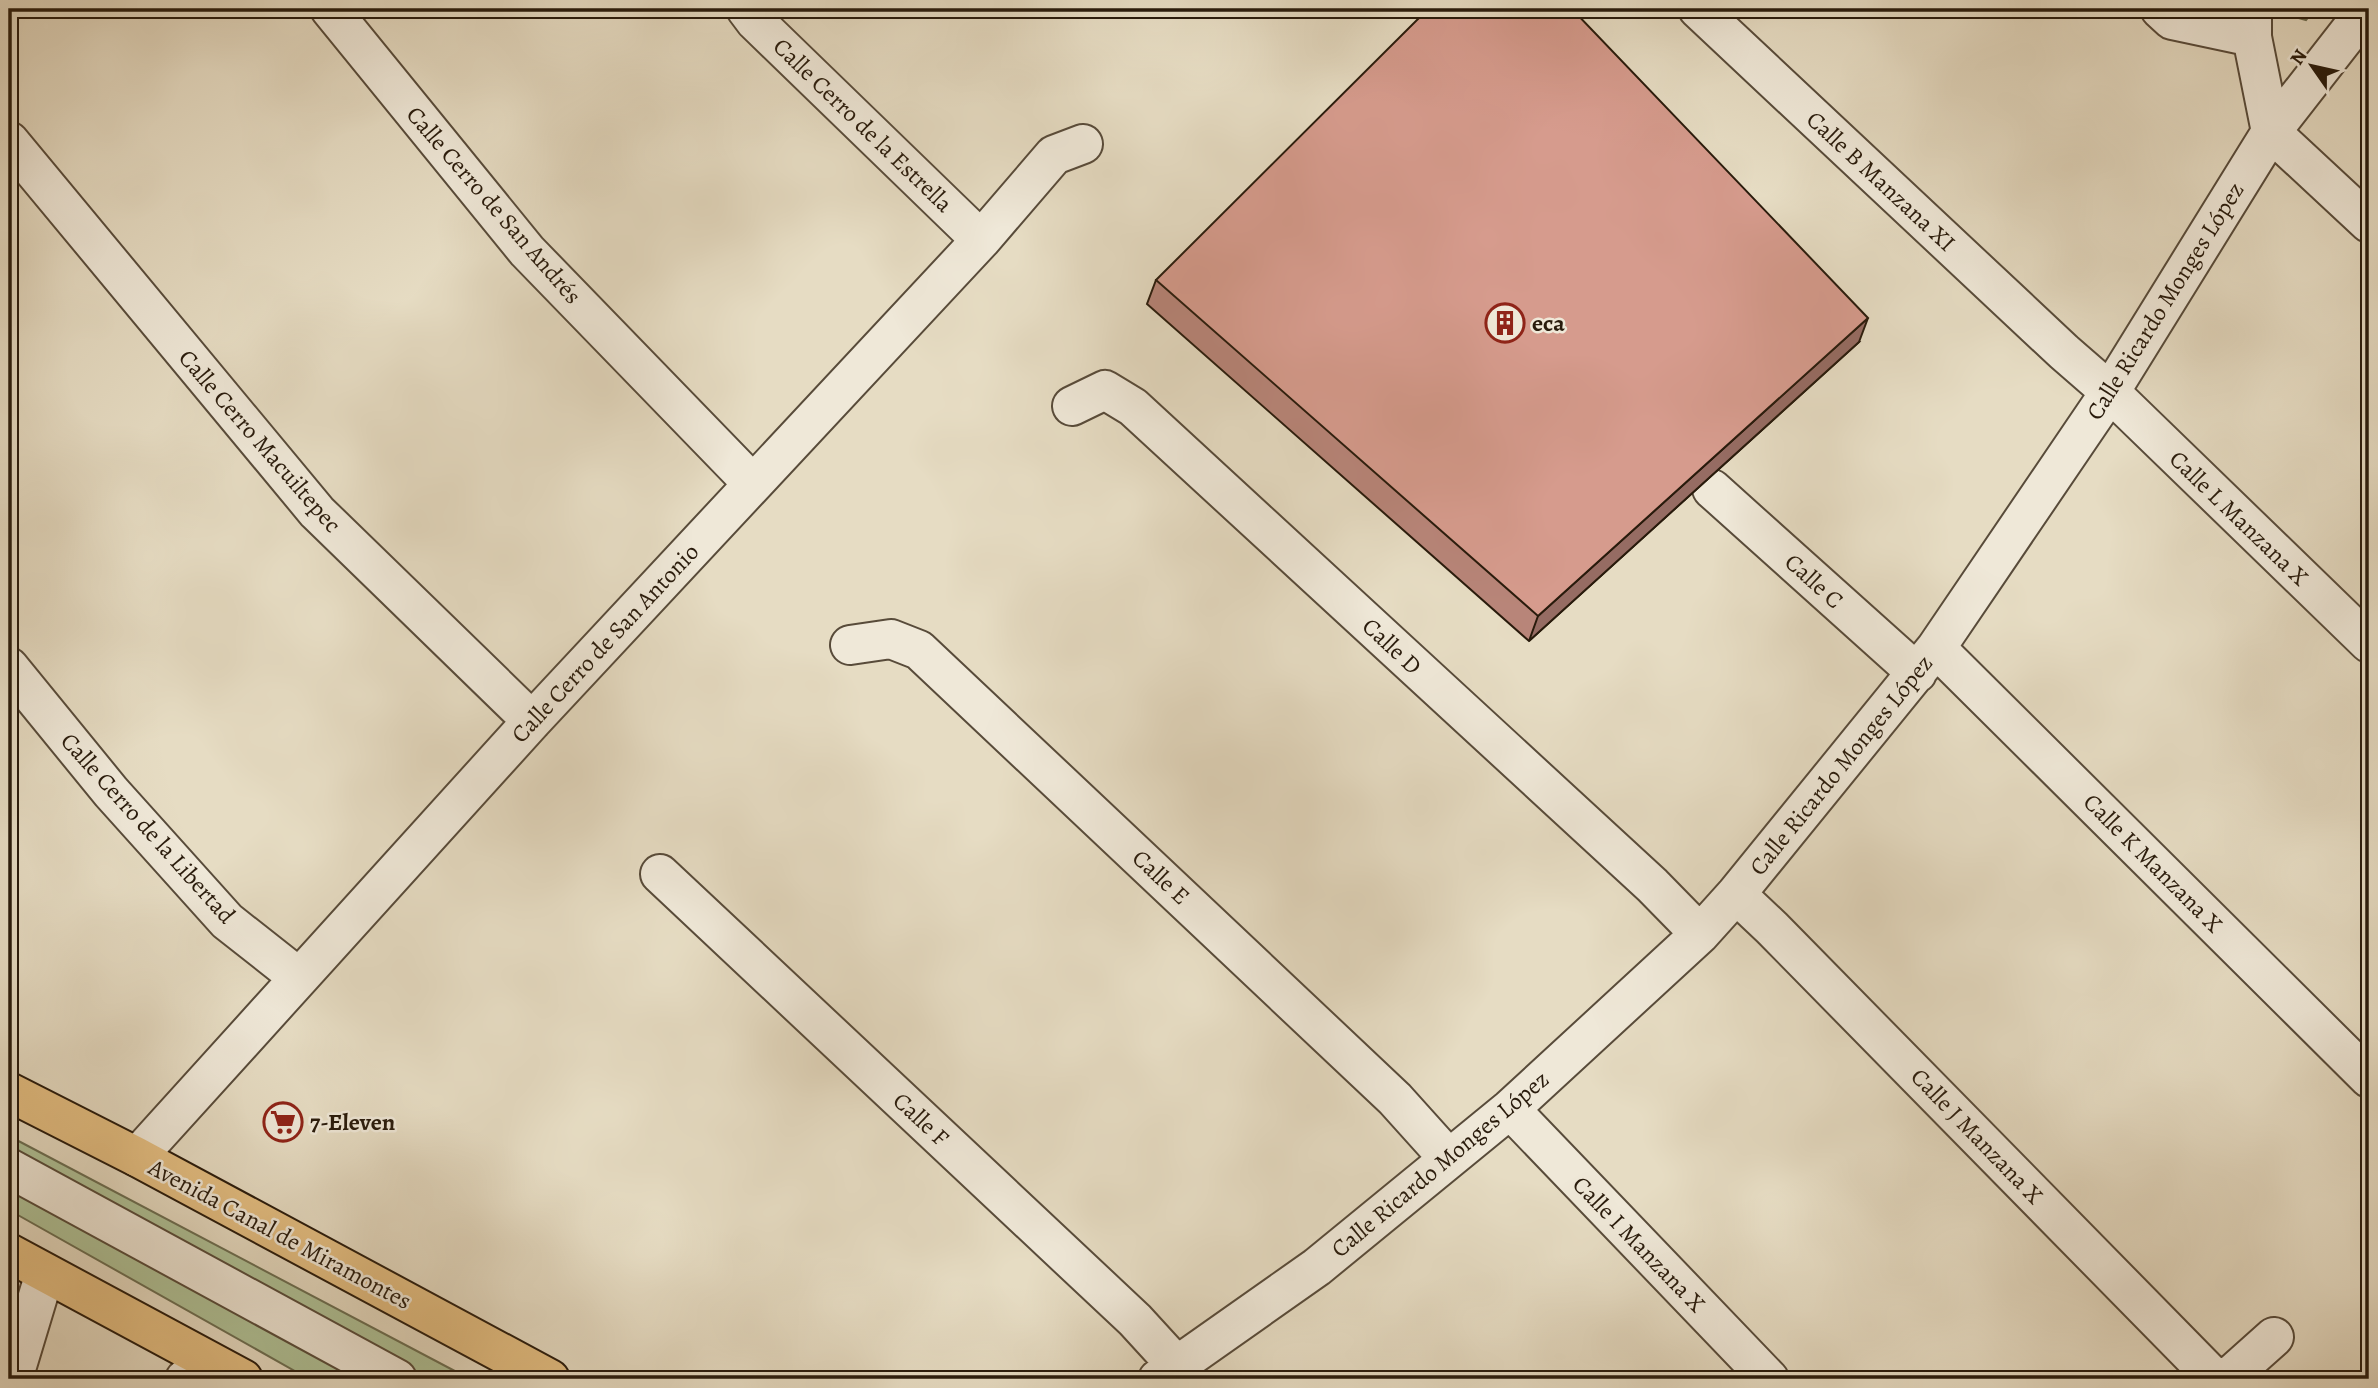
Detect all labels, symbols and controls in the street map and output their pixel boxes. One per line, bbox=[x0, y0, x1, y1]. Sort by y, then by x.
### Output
street label: Calle Cerro de la Estrella bbox=[766, 31, 960, 220]
north arrow bbox=[2276, 32, 2346, 102]
text: N bbox=[2284, 44, 2313, 70]
street label: Calle Cerro de San Andrés bbox=[399, 99, 589, 311]
street label: Calle B Manzana XI bbox=[1800, 104, 1962, 258]
street label: Calle Ricardo Monges López bbox=[2079, 176, 2251, 426]
building icon: eca bbox=[1484, 302, 1526, 344]
place label: eca bbox=[1532, 307, 1565, 339]
street label: Calle Cerro Macuiltepec bbox=[172, 343, 348, 539]
street label: Calle L Manzana X bbox=[2162, 443, 2316, 593]
street label: Calle Cerro de San Antonio bbox=[504, 536, 706, 750]
street label: Calle C bbox=[1778, 546, 1850, 616]
street label: Calle D bbox=[1355, 610, 1429, 682]
street label: Calle Ricardo Monges López bbox=[1742, 648, 1940, 882]
street label: Calle Cerro de la Libertad bbox=[54, 726, 243, 930]
street label: Calle K Manzana X bbox=[2076, 786, 2230, 940]
street label: Calle E bbox=[1125, 842, 1197, 912]
street label: Calle J Manzana X bbox=[1904, 1061, 2050, 1211]
street label: Calle Ricardo Monges López bbox=[1324, 1063, 1556, 1265]
street label: Calle F bbox=[886, 1085, 956, 1153]
supermarket icon: 7-Eleven bbox=[262, 1101, 304, 1143]
place label: 7-Eleven bbox=[310, 1106, 396, 1138]
street label: Avenida Canal de Miramontes bbox=[142, 1151, 417, 1317]
street label: Calle I Manzana X bbox=[1566, 1169, 1713, 1319]

